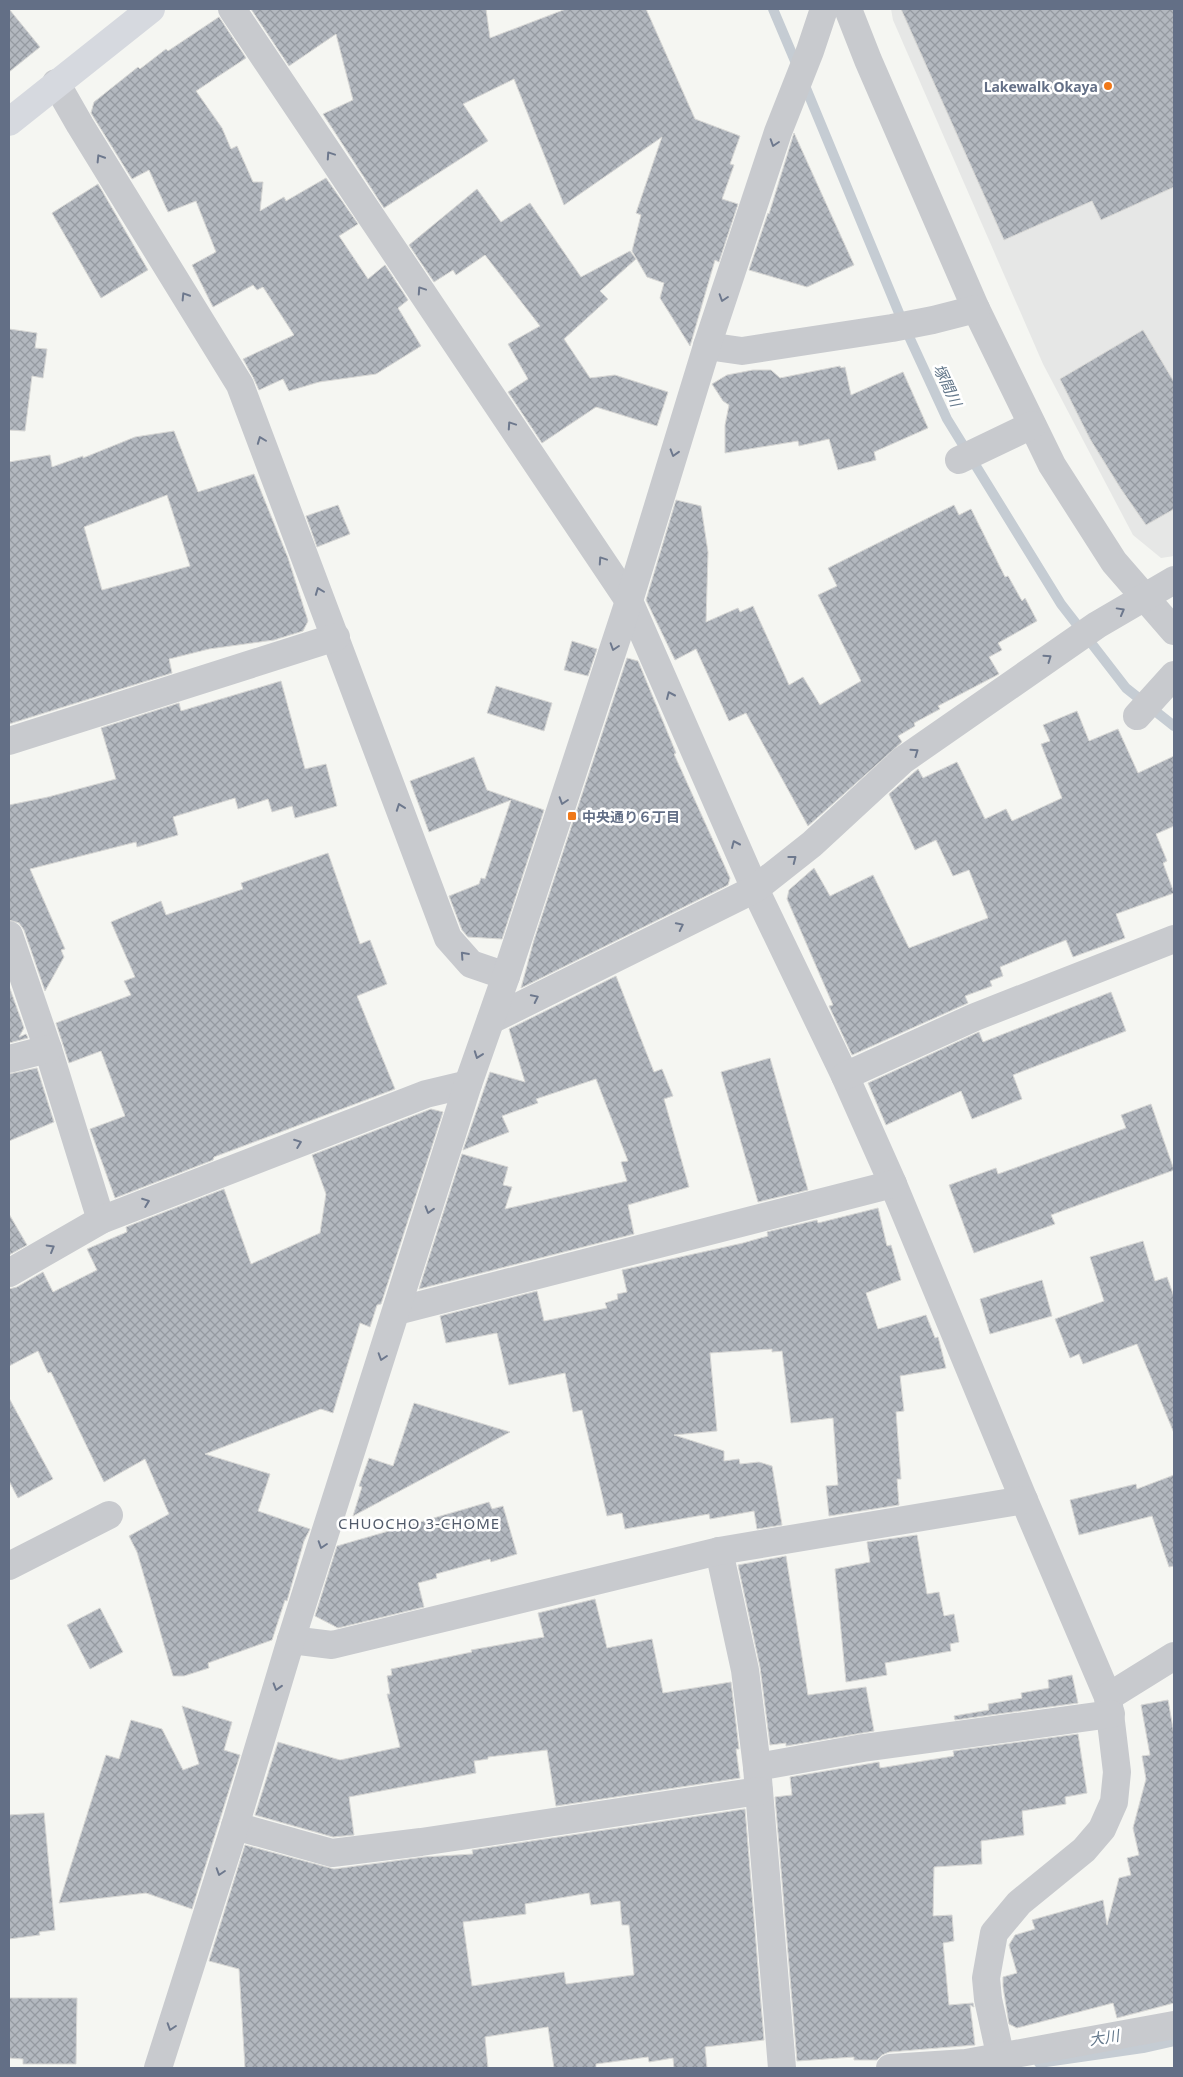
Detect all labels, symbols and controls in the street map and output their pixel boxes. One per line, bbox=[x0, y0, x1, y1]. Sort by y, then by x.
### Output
place label: Lakewalk Okaya bbox=[984, 77, 1098, 96]
marker: Lakewalk Okaya bbox=[1102, 80, 1114, 92]
one-way arrow bbox=[770, 139, 780, 147]
one-way arrow bbox=[327, 152, 336, 161]
one-way arrow bbox=[97, 155, 106, 164]
one-way arrow bbox=[417, 286, 427, 295]
one-way arrow bbox=[182, 293, 192, 302]
one-way arrow bbox=[719, 293, 729, 301]
water label: 塚間川 bbox=[929, 360, 967, 411]
one-way arrow bbox=[508, 421, 517, 431]
one-way arrow bbox=[257, 436, 267, 444]
one-way arrow bbox=[670, 448, 680, 456]
one-way arrow bbox=[598, 556, 608, 565]
one-way arrow bbox=[315, 588, 325, 596]
one-way arrow bbox=[1115, 608, 1124, 618]
one-way arrow bbox=[609, 642, 619, 651]
one-way arrow bbox=[1042, 655, 1052, 664]
one-way arrow bbox=[666, 691, 677, 700]
one-way arrow bbox=[909, 749, 919, 758]
one-way arrow bbox=[559, 797, 569, 805]
one-way arrow bbox=[396, 804, 406, 812]
place label: 中央通り６丁目 bbox=[582, 807, 680, 826]
marker: 中央通り６丁目 bbox=[566, 810, 578, 822]
one-way arrow bbox=[731, 840, 742, 849]
one-way arrow bbox=[787, 856, 796, 864]
one-way arrow bbox=[675, 922, 684, 932]
one-way arrow bbox=[460, 952, 469, 961]
one-way arrow bbox=[530, 994, 539, 1004]
one-way arrow bbox=[474, 1050, 484, 1059]
one-way arrow bbox=[293, 1139, 302, 1150]
one-way arrow bbox=[142, 1198, 150, 1208]
one-way arrow bbox=[424, 1205, 434, 1213]
one-way arrow bbox=[46, 1245, 55, 1255]
one-way arrow bbox=[378, 1352, 388, 1361]
district label: CHUOCHO 3-CHOME bbox=[338, 1513, 500, 1533]
one-way arrow bbox=[317, 1540, 327, 1549]
one-way arrow bbox=[273, 1682, 283, 1690]
one-way arrow bbox=[216, 1868, 226, 1876]
one-way arrow bbox=[167, 2023, 177, 2031]
water label: 大川 bbox=[1088, 2024, 1122, 2049]

